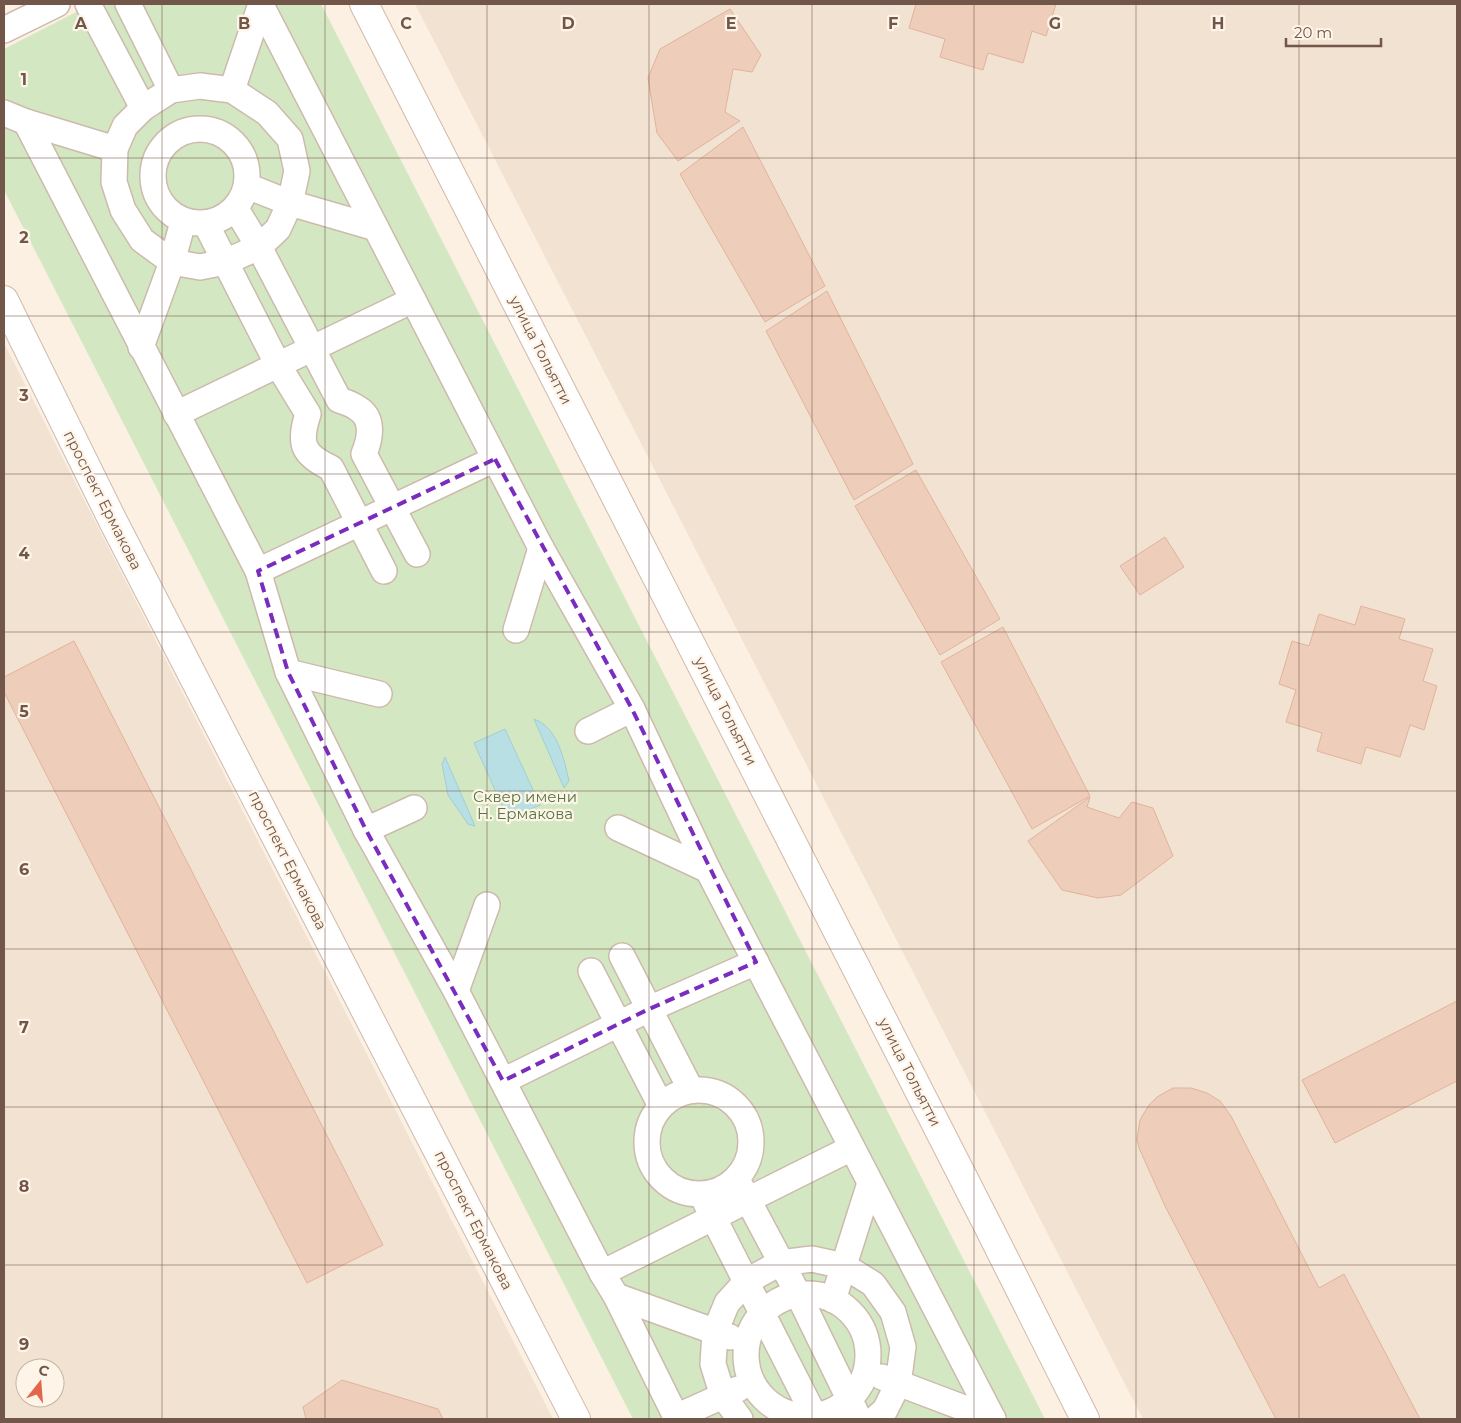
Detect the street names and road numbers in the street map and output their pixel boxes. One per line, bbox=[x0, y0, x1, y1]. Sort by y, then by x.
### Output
street label: улица Тольятти bbox=[505, 292, 577, 407]
street label: проспект Ермакова bbox=[60, 427, 146, 573]
street label: улица Тольятти bbox=[690, 653, 762, 768]
street label: проспект Ермакова bbox=[245, 787, 331, 933]
street label: улица Тольятти bbox=[874, 1014, 946, 1129]
street label: проспект Ермакова bbox=[431, 1147, 517, 1293]

